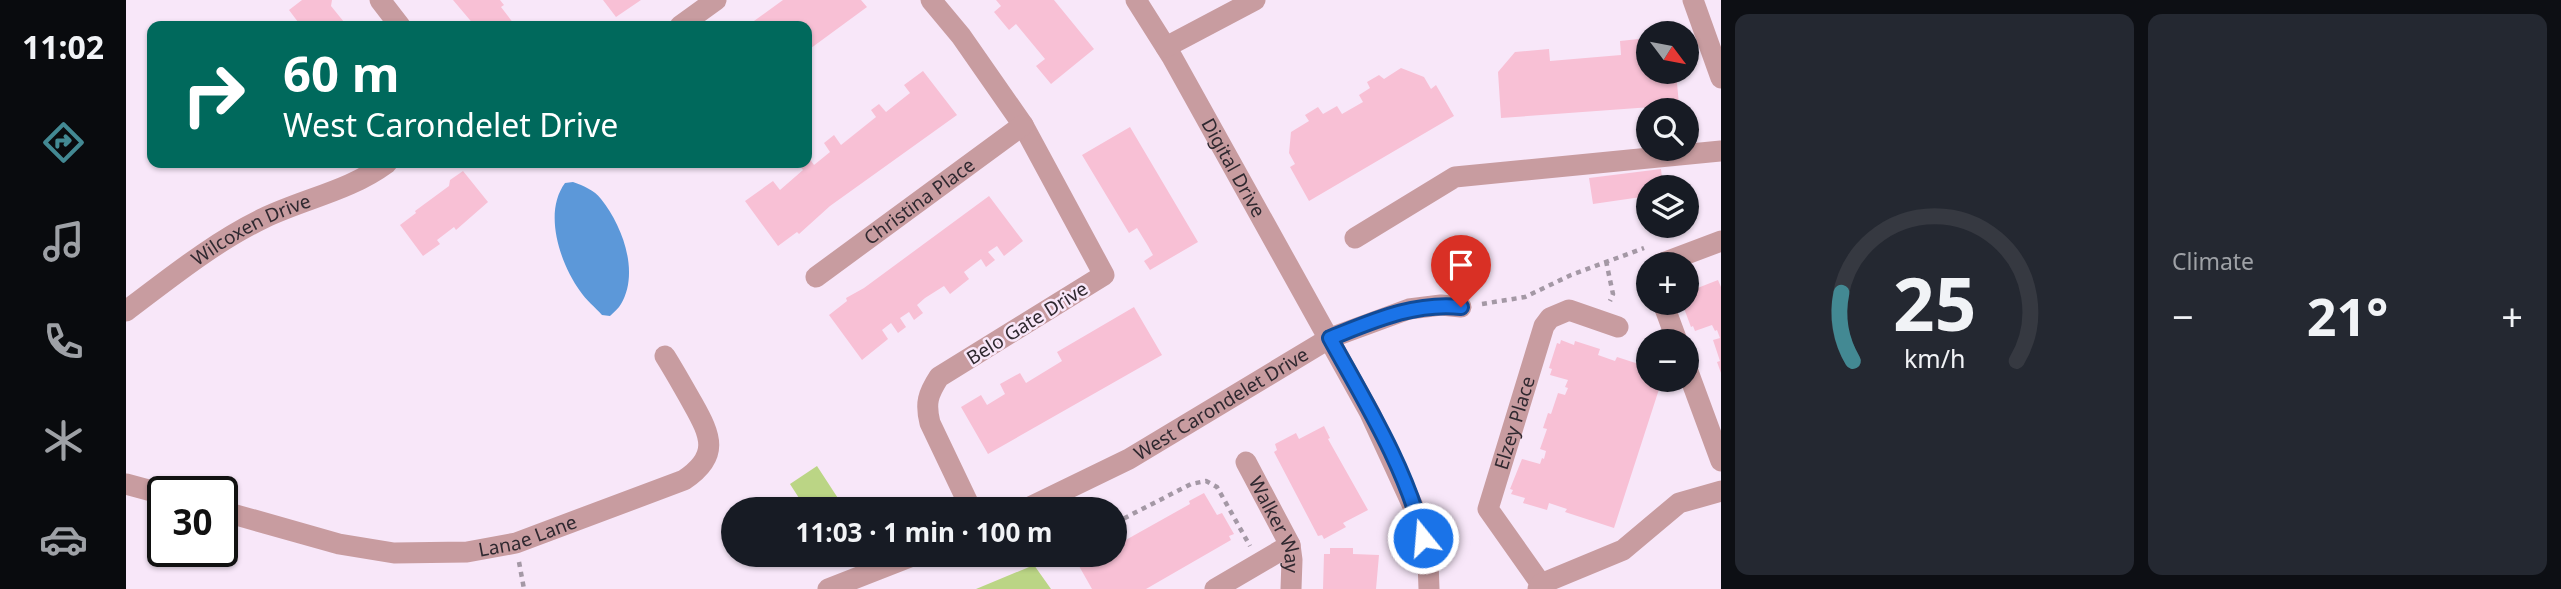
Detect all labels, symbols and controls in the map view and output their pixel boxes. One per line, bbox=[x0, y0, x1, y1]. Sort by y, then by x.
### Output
north arrow bbox=[1636, 21, 1699, 84]
map controls bbox=[1636, 21, 1699, 392]
text: 11:02 bbox=[22, 25, 104, 68]
text: 60 m bbox=[283, 40, 400, 106]
icon: right bbox=[168, 49, 259, 140]
button: search bbox=[1636, 98, 1699, 161]
text: West Carondelet Drive bbox=[283, 103, 618, 146]
street label: Digital Drive bbox=[1195, 113, 1272, 222]
icon: directions bbox=[39, 118, 88, 167]
street label: Christina Place bbox=[858, 152, 980, 251]
button: layers bbox=[1636, 175, 1699, 238]
street label: Wilcoxen Drive bbox=[186, 188, 314, 271]
icon: music bbox=[39, 217, 88, 266]
pin bbox=[1431, 235, 1491, 307]
text: Climate bbox=[2172, 245, 2254, 277]
icon: arrive bbox=[1442, 246, 1480, 284]
button: + bbox=[1636, 252, 1699, 315]
text: 25 bbox=[1893, 253, 1976, 352]
street label: Belo Gate Drive bbox=[961, 275, 1093, 371]
text: 21° bbox=[2307, 280, 2388, 351]
text: − bbox=[2172, 290, 2194, 342]
text: + bbox=[2501, 290, 2523, 342]
icon: phone bbox=[39, 317, 88, 366]
button: − bbox=[1636, 329, 1699, 392]
text: km/h bbox=[1904, 340, 1965, 374]
street label: West Carondelet Drive bbox=[1129, 341, 1313, 466]
street label: Elzey Place bbox=[1488, 373, 1541, 473]
icon: climate bbox=[39, 416, 88, 465]
street label: Walker Way bbox=[1243, 472, 1305, 574]
speed limit sign: 30 bbox=[147, 476, 238, 567]
position arrow bbox=[1386, 501, 1460, 575]
street label: Lanae Lane bbox=[476, 508, 580, 563]
text: 11:03 · 1 min · 100 m bbox=[796, 514, 1052, 550]
icon: car bbox=[39, 515, 88, 564]

